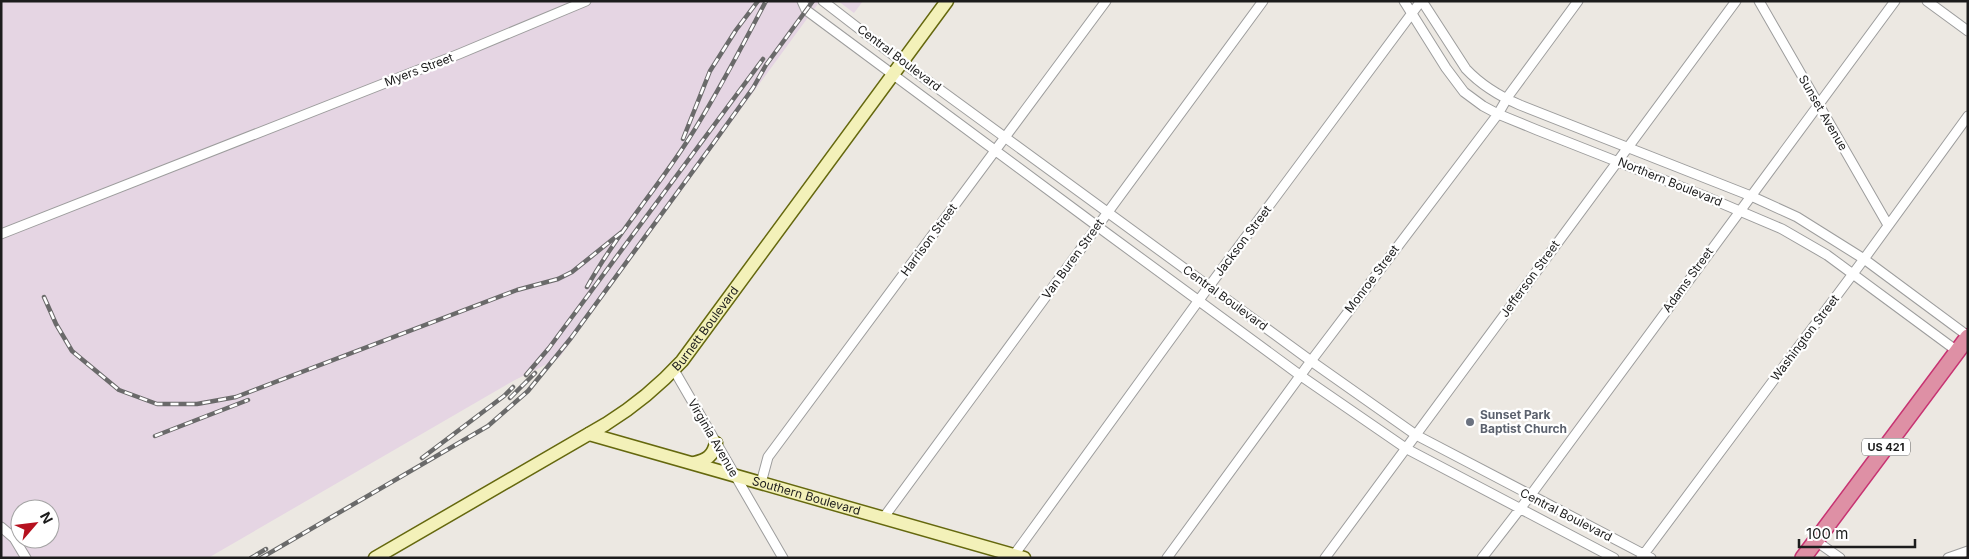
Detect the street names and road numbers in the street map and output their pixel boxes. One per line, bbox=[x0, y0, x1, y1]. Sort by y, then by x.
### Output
street label: Central Boulevard bbox=[854, 21, 944, 94]
street label: Myers Street bbox=[382, 50, 455, 90]
street label: Sunset Avenue bbox=[1796, 72, 1851, 153]
street label: Northern Boulevard bbox=[1616, 154, 1724, 209]
street label: Harrison Street bbox=[897, 201, 960, 279]
street label: Jackson Street bbox=[1211, 202, 1274, 279]
street label: Van Buren Street bbox=[1038, 216, 1107, 302]
street label: Jefferson Street bbox=[1497, 237, 1563, 320]
street label: Monroe Street bbox=[1341, 242, 1402, 316]
street label: Adams Street bbox=[1659, 244, 1716, 315]
street label: Central Boulevard bbox=[1180, 262, 1271, 333]
street label: Burnett Boulevard bbox=[669, 283, 741, 374]
street label: Washington Street bbox=[1767, 292, 1842, 384]
street label: Virginia Avenue bbox=[685, 396, 742, 480]
road number: US 421 bbox=[1862, 438, 1910, 456]
street label: Southern Boulevard bbox=[750, 473, 862, 518]
street label: Central Boulevard bbox=[1518, 485, 1615, 544]

